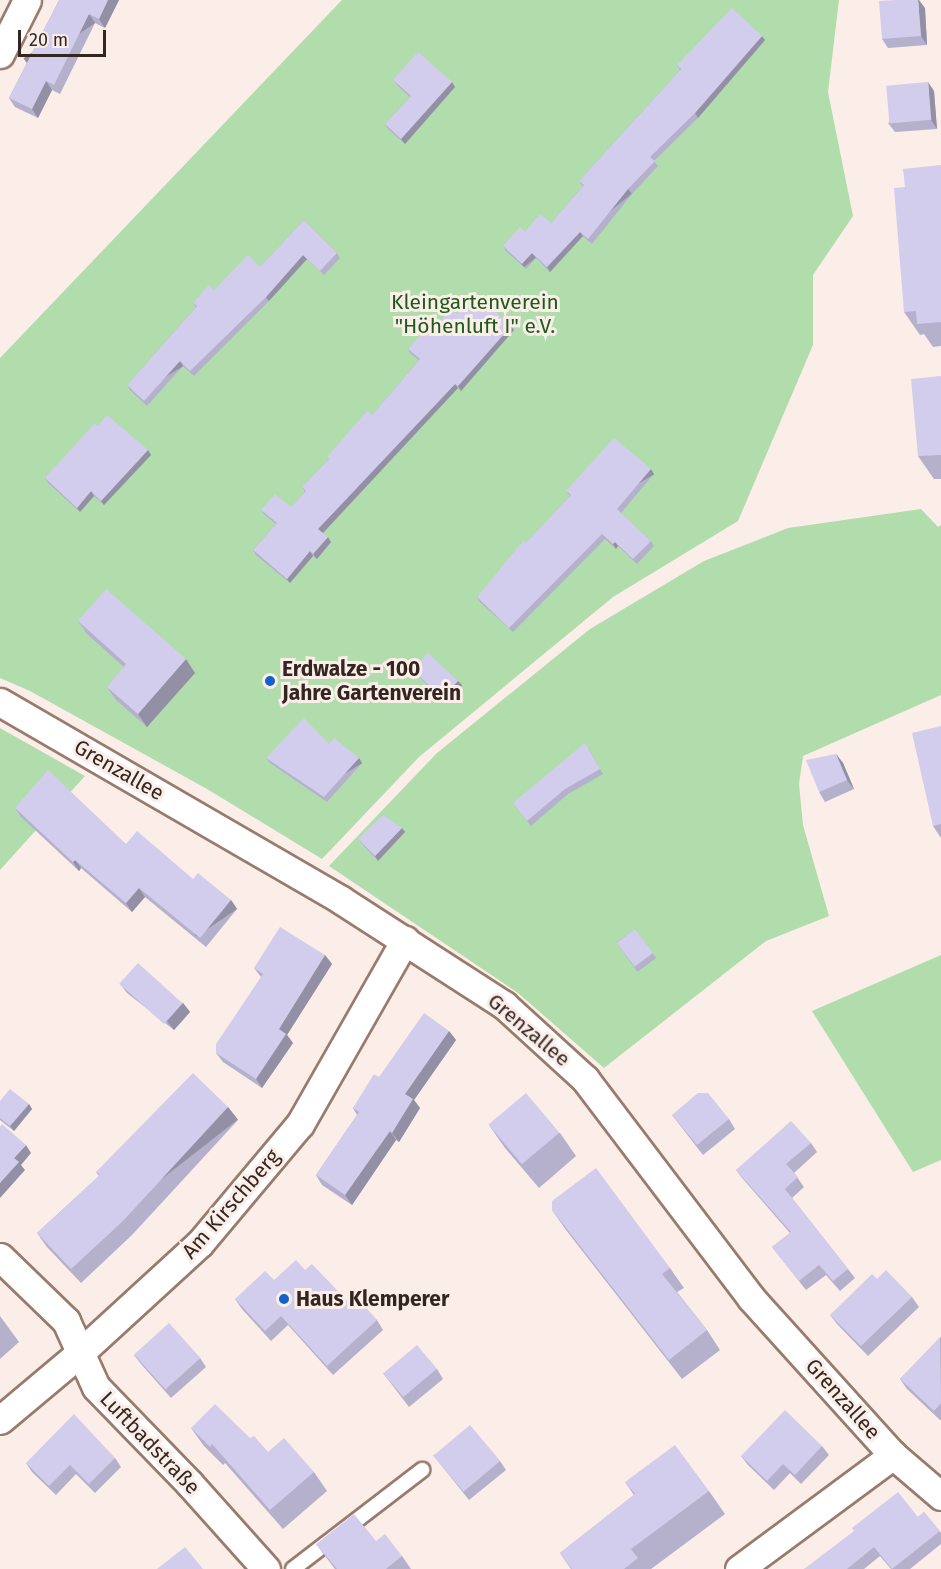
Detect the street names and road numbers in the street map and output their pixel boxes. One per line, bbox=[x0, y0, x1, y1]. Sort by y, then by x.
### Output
street label: Grenzallee bbox=[70, 734, 168, 806]
street label: Grenzallee bbox=[483, 988, 575, 1072]
street label: Am Kirschberg bbox=[177, 1144, 285, 1264]
street label: Grenzallee bbox=[800, 1354, 886, 1444]
street label: Luftbadstraße bbox=[95, 1386, 205, 1500]

